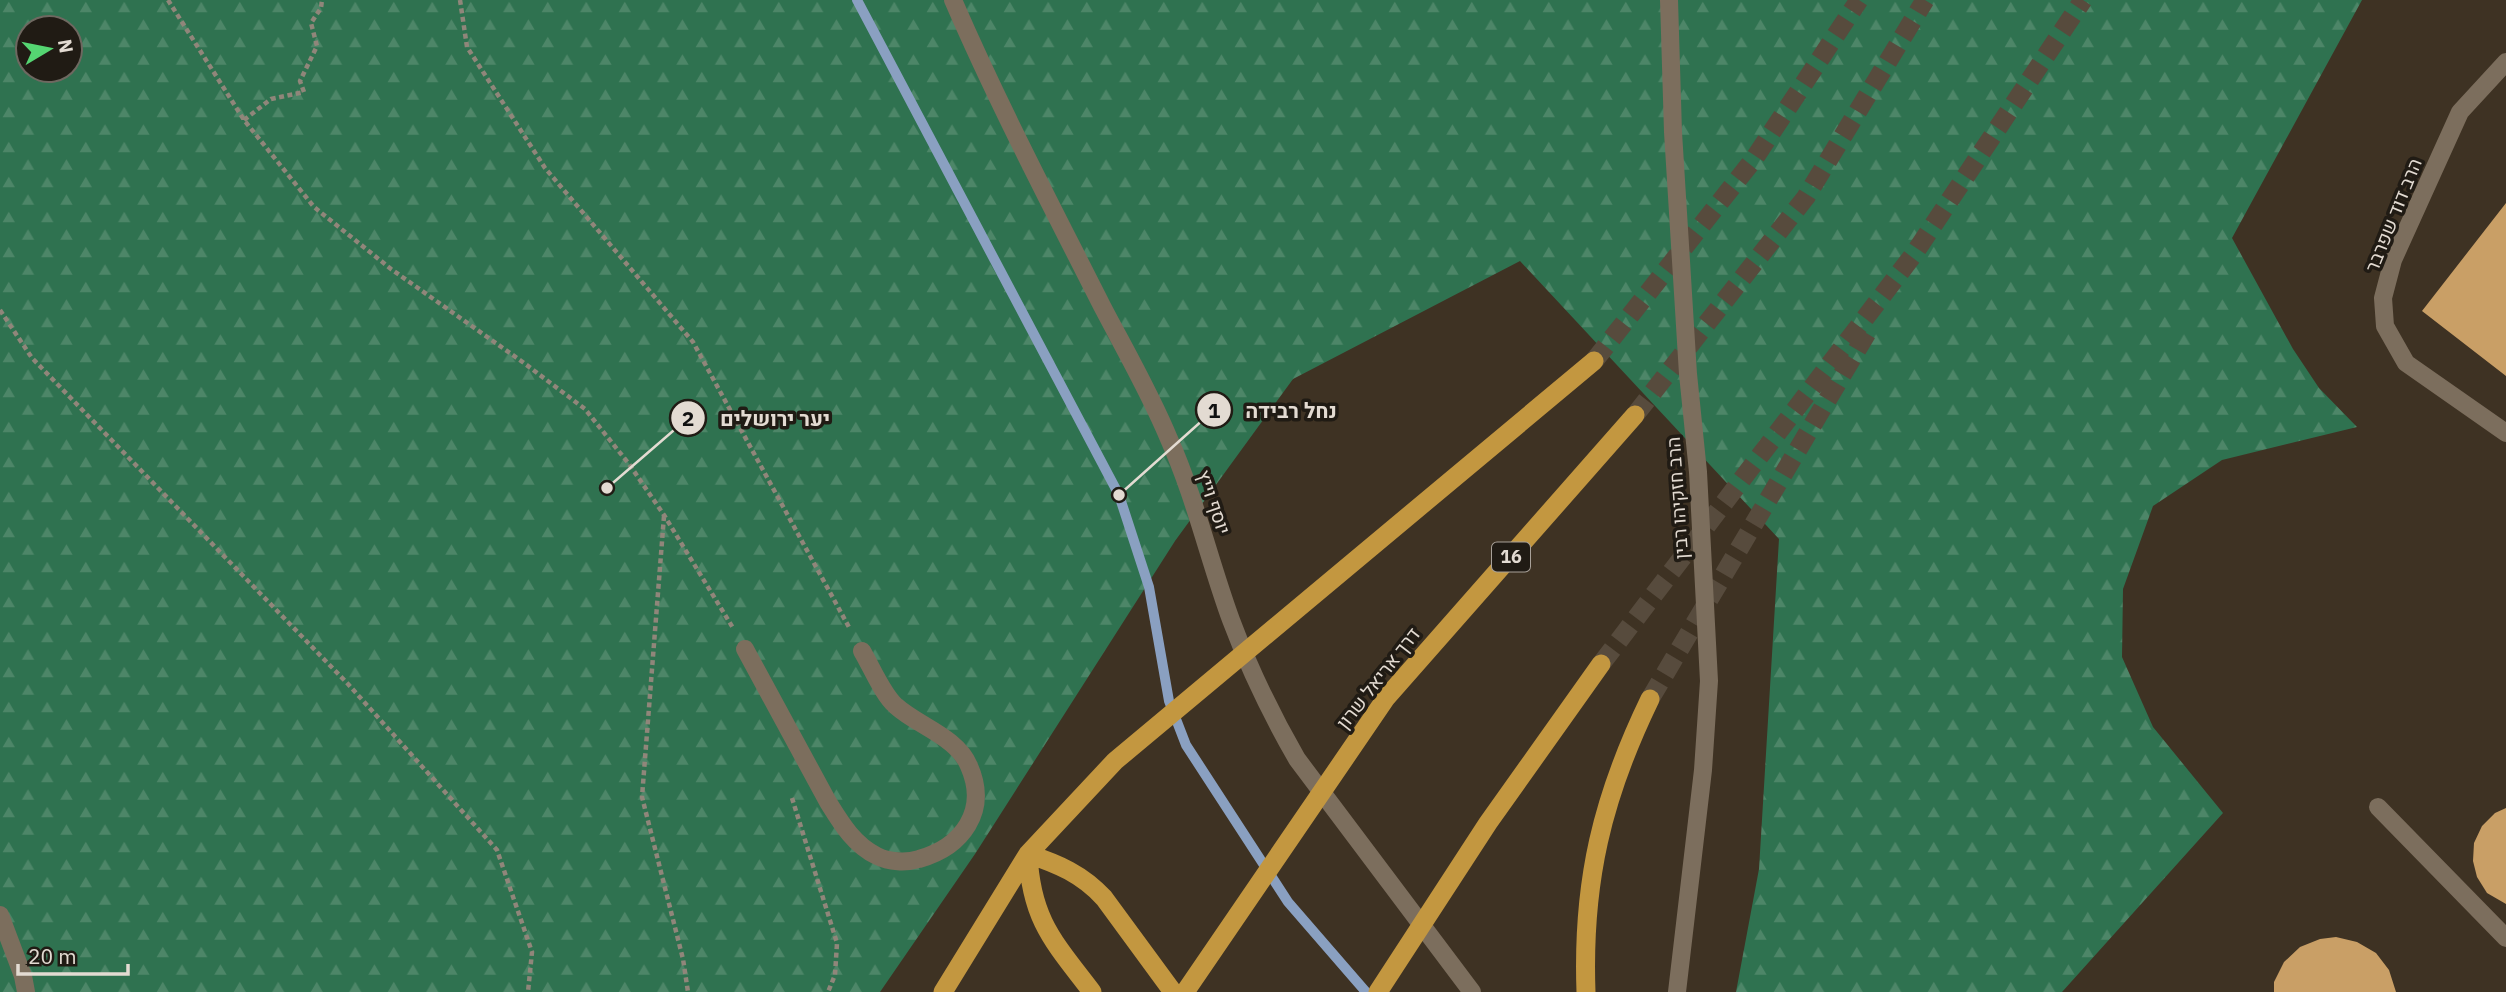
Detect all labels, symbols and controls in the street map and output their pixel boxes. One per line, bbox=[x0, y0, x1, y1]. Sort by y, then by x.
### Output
north arrow bbox=[14, 14, 84, 84]
text: N bbox=[53, 37, 79, 55]
street label: הרב דוד שפרבר bbox=[2359, 155, 2427, 275]
callout: נחל רבידה bbox=[1196, 389, 1351, 431]
text: 1 bbox=[1208, 396, 1221, 424]
text: נחל רבידה bbox=[1245, 396, 1337, 424]
callout: יער ירושלים bbox=[671, 397, 844, 439]
text: 2 bbox=[682, 404, 694, 432]
text: יער ירושלים bbox=[720, 404, 830, 432]
street label: הרב חזקיהו רבין bbox=[1661, 436, 1693, 560]
street label: יוסף וייץ bbox=[1192, 467, 1236, 537]
road number: 16 bbox=[1492, 542, 1530, 572]
street label: דרך אריאל שרון bbox=[1331, 622, 1425, 734]
scale bar bbox=[18, 932, 128, 976]
text: 20 m bbox=[28, 942, 77, 970]

